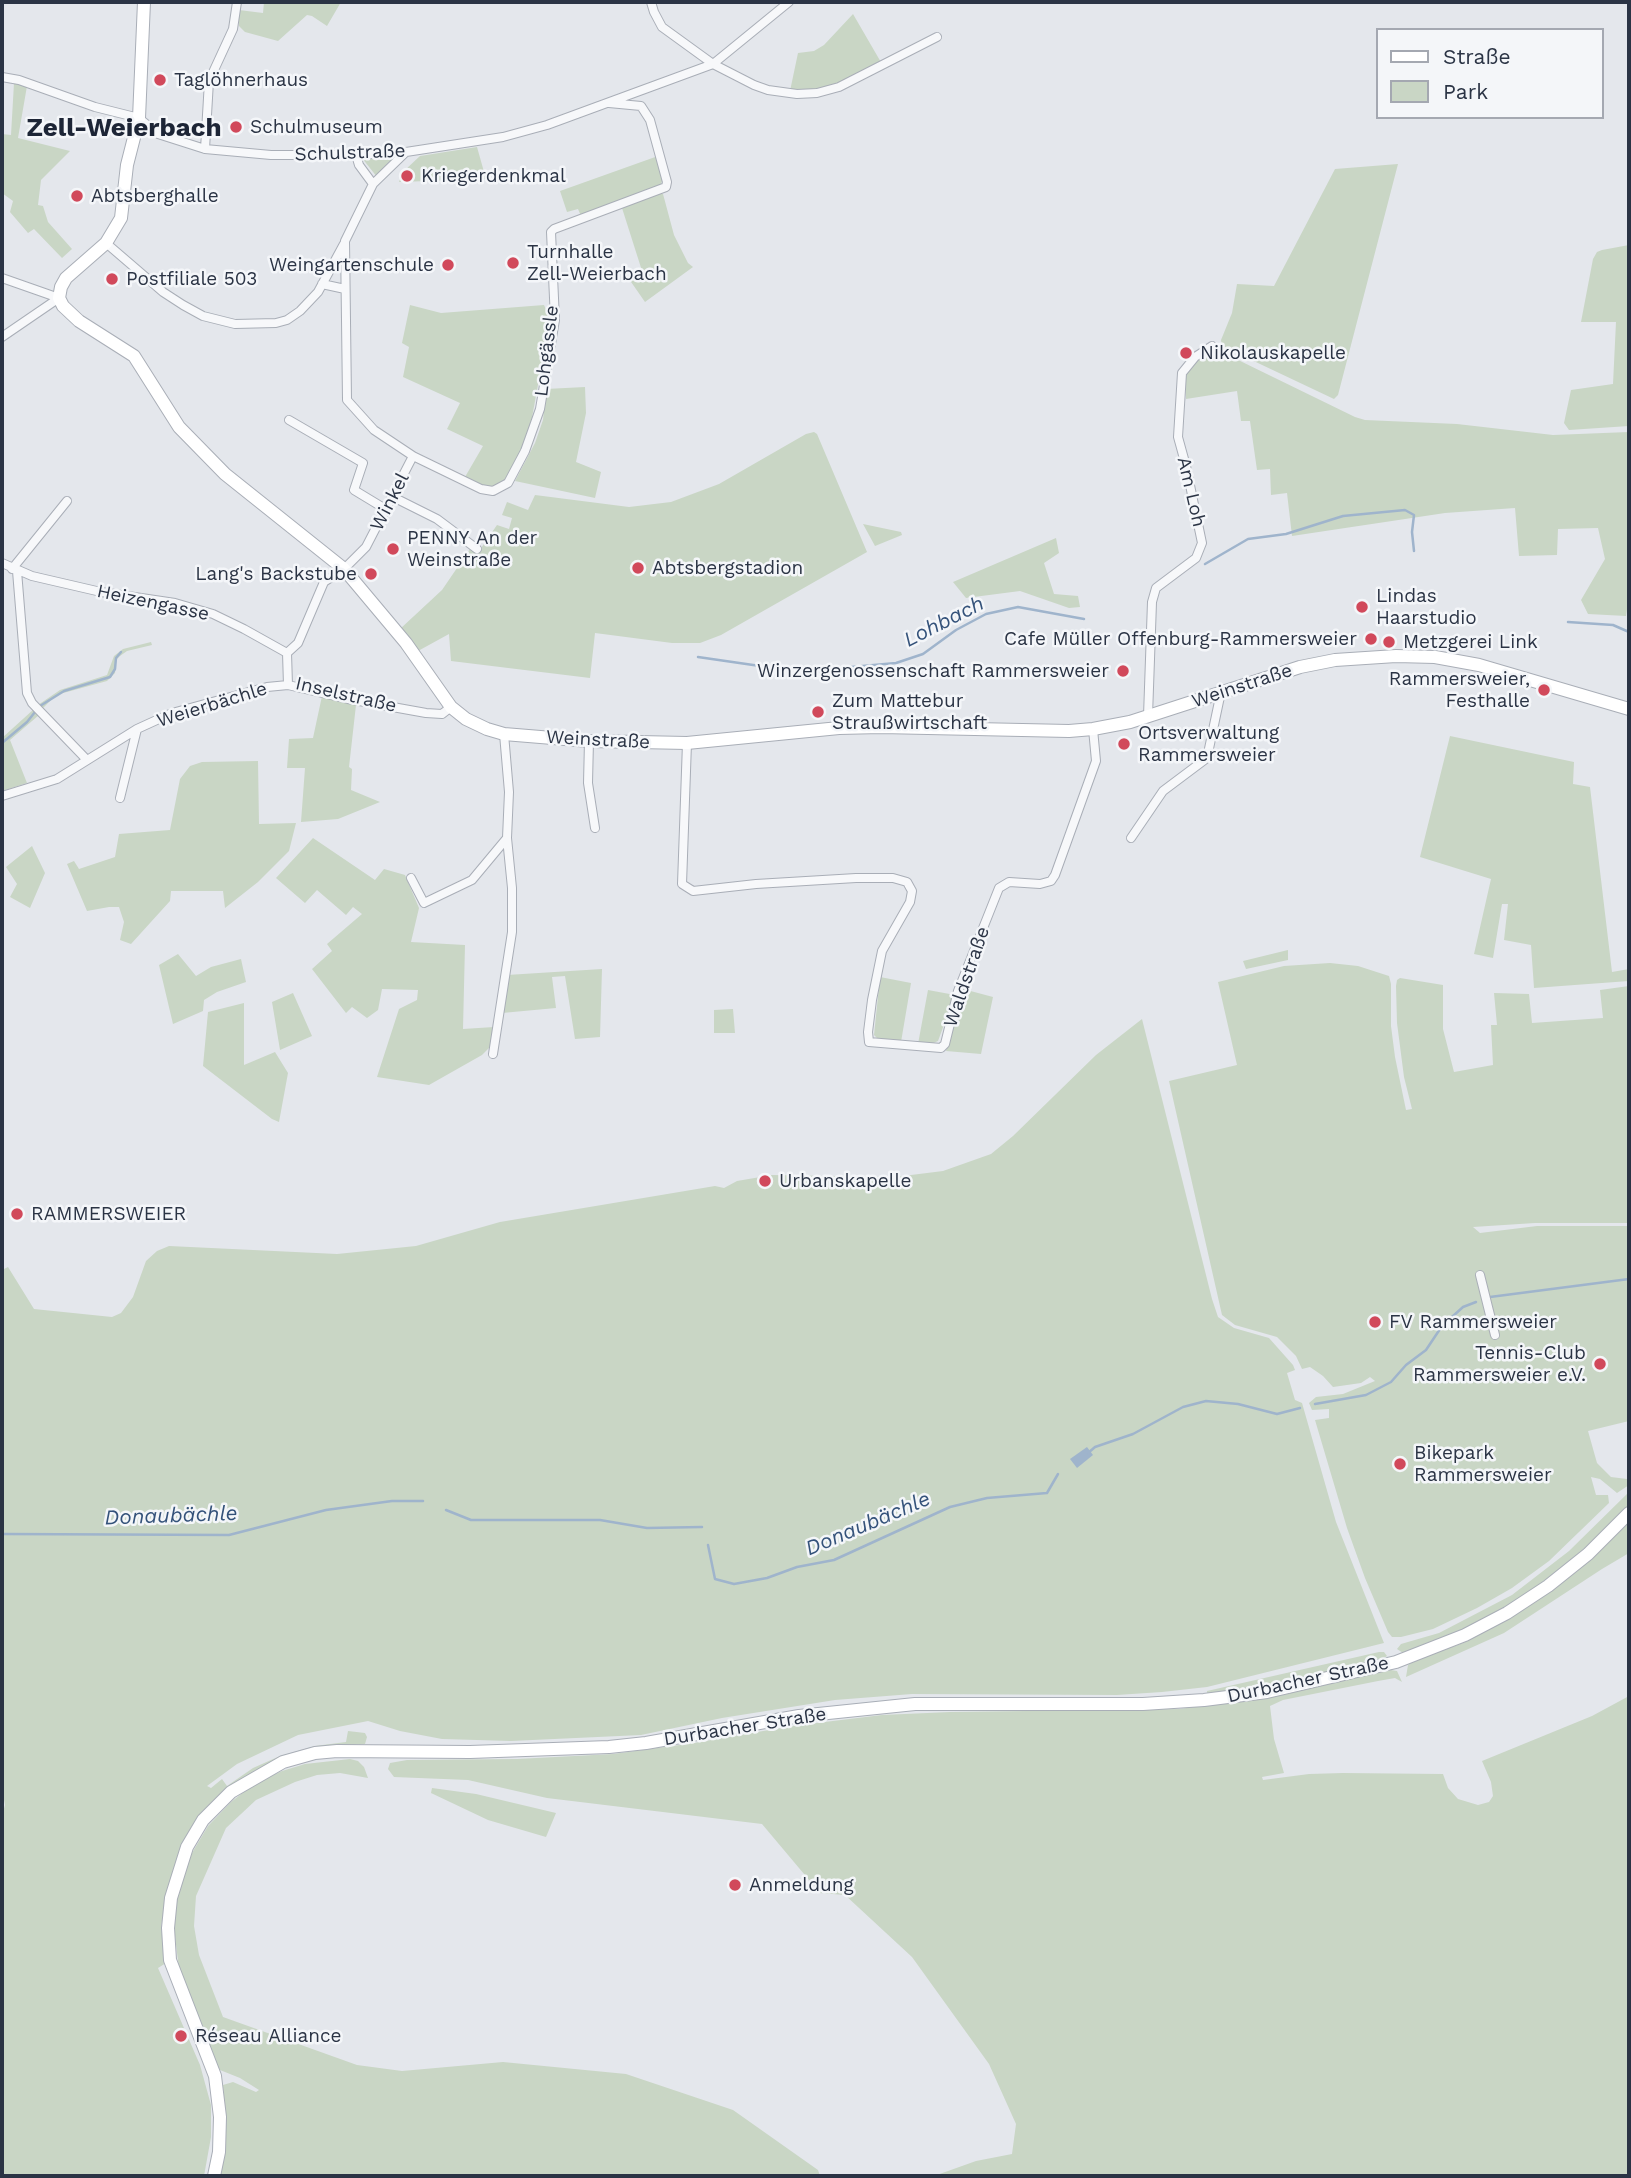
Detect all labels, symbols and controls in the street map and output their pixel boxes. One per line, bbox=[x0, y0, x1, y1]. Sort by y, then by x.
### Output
legend bbox=[1376, 28, 1603, 119]
text: Straße bbox=[1443, 44, 1511, 69]
place label: Taglöhnerhaus bbox=[174, 69, 308, 91]
marker: Taglöhnerhaus bbox=[152, 72, 168, 88]
text: Park bbox=[1443, 79, 1488, 104]
district label: Zell-Weierbach bbox=[26, 112, 222, 144]
place label: Schulmuseum bbox=[250, 116, 383, 138]
marker: Schulmuseum bbox=[228, 119, 244, 135]
street label: Schulstraße bbox=[294, 140, 406, 166]
place label: Kriegerdenkmal bbox=[421, 165, 566, 187]
marker: Kriegerdenkmal bbox=[399, 168, 415, 184]
place label: Abtsberghalle bbox=[91, 185, 219, 207]
marker: Abtsberghalle bbox=[69, 188, 85, 204]
place label: Turnhalle Zell-Weierbach bbox=[527, 241, 667, 285]
place label: Weingartenschule bbox=[269, 254, 434, 276]
marker: Turnhalle Zell-Weierbach bbox=[505, 255, 521, 271]
marker: Weingartenschule bbox=[440, 257, 456, 273]
place label: Postfiliale 503 bbox=[126, 268, 257, 290]
marker: Postfiliale 503 bbox=[104, 271, 120, 287]
street label: Lohgässle bbox=[530, 304, 564, 398]
place label: Nikolauskapelle bbox=[1200, 342, 1346, 364]
marker: Nikolauskapelle bbox=[1178, 345, 1194, 361]
street label: Am Loh bbox=[1172, 455, 1210, 529]
street label: Winkel bbox=[366, 469, 414, 535]
place label: PENNY An der Weinstraße bbox=[407, 527, 537, 571]
marker: PENNY An der Weinstraße bbox=[385, 541, 401, 557]
place label: Abtsbergstadion bbox=[652, 557, 803, 579]
marker: Abtsbergstadion bbox=[630, 560, 646, 576]
place label: Lang's Backstube bbox=[195, 563, 357, 585]
marker: Lang's Backstube bbox=[363, 566, 379, 582]
street label: Heizengasse bbox=[95, 580, 211, 626]
place label: Lindas Haarstudio bbox=[1376, 585, 1477, 629]
water label: Lohbach bbox=[900, 591, 988, 653]
marker: Lindas Haarstudio bbox=[1354, 599, 1370, 615]
place label: Cafe Müller Offenburg-Rammersweier bbox=[1004, 628, 1357, 650]
marker: Cafe Müller Offenburg-Rammersweier bbox=[1363, 631, 1379, 647]
place label: Metzgerei Link bbox=[1403, 631, 1538, 653]
marker: Metzgerei Link bbox=[1381, 634, 1397, 650]
street label: Weinstraße bbox=[1189, 659, 1295, 713]
place label: Winzergenossenschaft Rammersweier bbox=[757, 660, 1109, 682]
marker: Winzergenossenschaft Rammersweier bbox=[1115, 663, 1131, 679]
place label: Rammersweier, Festhalle bbox=[1389, 668, 1530, 712]
street label: Inselstraße bbox=[293, 672, 399, 718]
street label: Weierbächle bbox=[154, 677, 270, 733]
marker: Rammersweier, Festhalle bbox=[1536, 682, 1552, 698]
place label: Zum Mattebur Straußwirtschaft bbox=[832, 690, 987, 734]
marker: Zum Mattebur Straußwirtschaft bbox=[810, 704, 826, 720]
place label: Ortsverwaltung Rammersweier bbox=[1138, 722, 1279, 766]
street label: Weinstraße bbox=[545, 726, 651, 754]
marker: Ortsverwaltung Rammersweier bbox=[1116, 736, 1132, 752]
street label: Waldstraße bbox=[939, 924, 995, 1030]
place label: Urbanskapelle bbox=[779, 1170, 911, 1192]
marker: Urbanskapelle bbox=[757, 1173, 773, 1189]
place label: RAMMERSWEIER bbox=[31, 1203, 186, 1225]
marker: RAMMERSWEIER bbox=[9, 1206, 25, 1222]
place label: FV Rammersweier bbox=[1389, 1311, 1557, 1333]
marker: FV Rammersweier bbox=[1367, 1314, 1383, 1330]
place label: Tennis-Club Rammersweier e.V. bbox=[1413, 1342, 1586, 1386]
marker: Tennis-Club Rammersweier e.V. bbox=[1592, 1356, 1608, 1372]
place label: Bikepark Rammersweier bbox=[1414, 1442, 1552, 1486]
marker: Bikepark Rammersweier bbox=[1392, 1456, 1408, 1472]
water label: Donaubächle bbox=[802, 1486, 934, 1562]
water label: Donaubächle bbox=[104, 1501, 238, 1531]
street label: Durbacher Straße bbox=[1225, 1652, 1391, 1708]
street label: Durbacher Straße bbox=[662, 1703, 828, 1751]
place label: Anmeldung bbox=[749, 1874, 854, 1896]
marker: Anmeldung bbox=[727, 1877, 743, 1893]
place label: Réseau Alliance bbox=[195, 2025, 342, 2047]
marker: Réseau Alliance bbox=[173, 2028, 189, 2044]

